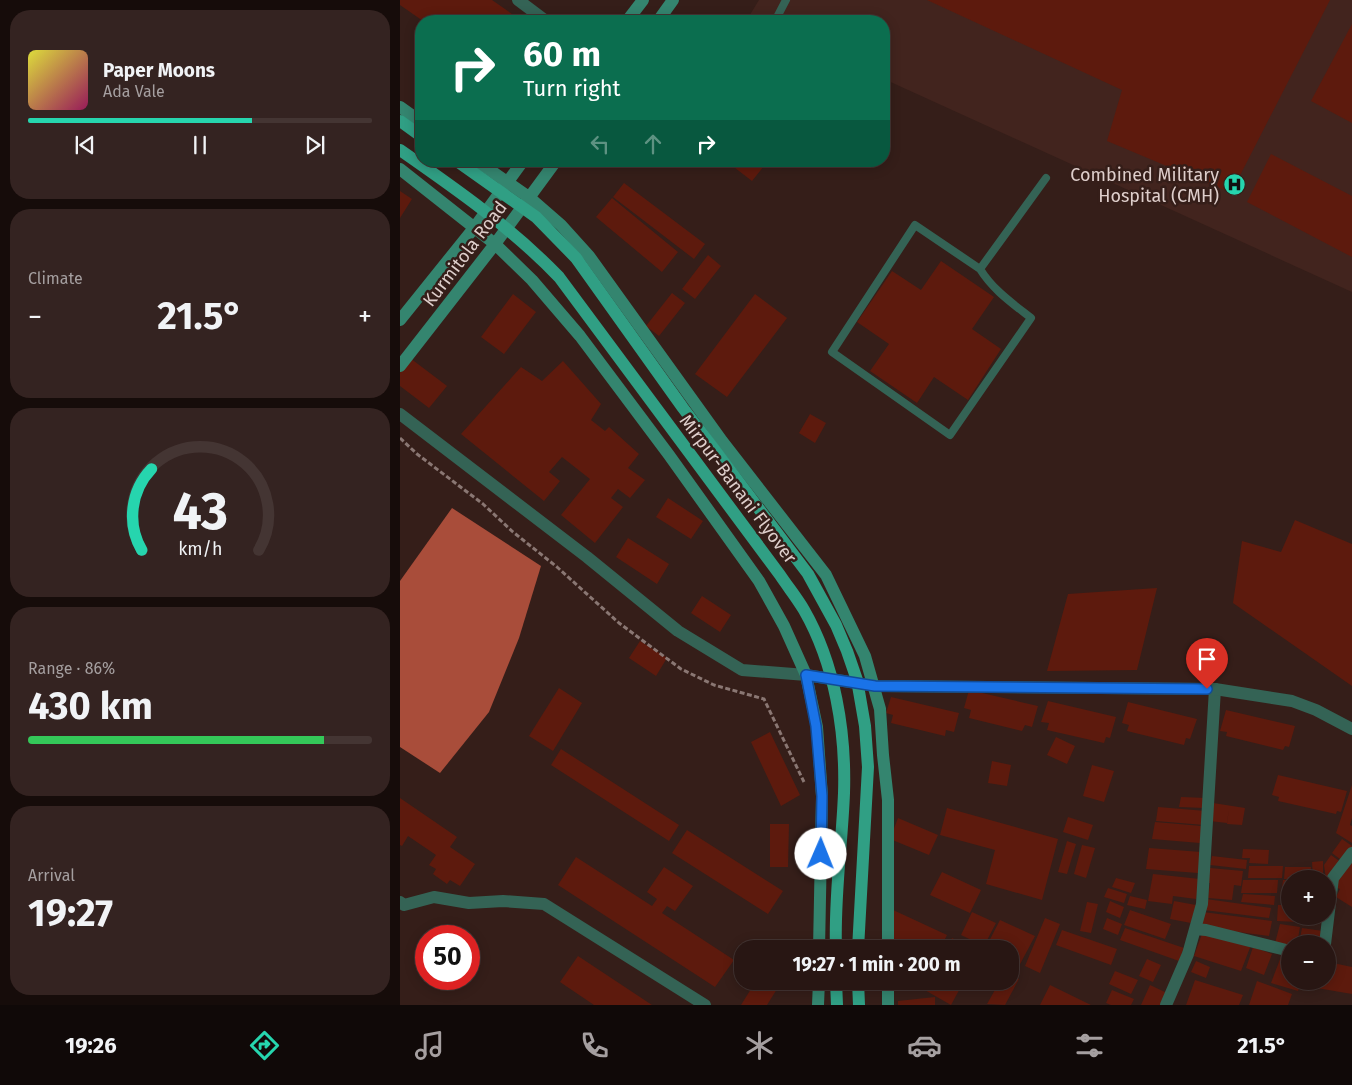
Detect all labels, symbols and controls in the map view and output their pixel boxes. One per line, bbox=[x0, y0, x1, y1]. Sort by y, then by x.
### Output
text: 60 m bbox=[523, 33, 601, 75]
icon: right bbox=[440, 35, 505, 100]
text: Paper Moons bbox=[103, 59, 215, 82]
text: Turn right bbox=[523, 75, 620, 102]
text: Ada Vale bbox=[103, 82, 165, 101]
icon: left bbox=[586, 130, 614, 158]
icon: ahead bbox=[639, 130, 667, 158]
icon: right bbox=[692, 130, 720, 158]
icon: previous bbox=[71, 131, 99, 159]
icon: pause bbox=[186, 131, 214, 159]
icon: next bbox=[301, 131, 329, 159]
place label: Combined Military Hospital (CMH) bbox=[1070, 164, 1219, 207]
hospital icon: Combined Military Hospital (CMH) bbox=[1223, 173, 1247, 197]
street label: Kurmitola Road bbox=[418, 197, 512, 311]
text: Climate bbox=[28, 269, 83, 288]
text: 21.5° bbox=[157, 293, 243, 339]
text: − bbox=[28, 300, 42, 333]
text: + bbox=[358, 300, 372, 333]
street label: Mirpur-Banani Flyover bbox=[675, 410, 801, 568]
text: 43 bbox=[172, 480, 228, 543]
text: km/h bbox=[178, 538, 222, 560]
pin bbox=[1186, 638, 1228, 689]
icon: arrive bbox=[1193, 645, 1221, 673]
text: Range · 86% bbox=[28, 659, 115, 678]
text: 430 km bbox=[28, 683, 153, 729]
position arrow bbox=[794, 827, 846, 879]
text: Arrival bbox=[28, 866, 75, 885]
map controls bbox=[1281, 870, 1336, 990]
button: + bbox=[1281, 870, 1336, 925]
text: 19:27 bbox=[28, 890, 113, 936]
speed limit sign: 50 bbox=[415, 925, 480, 990]
button: − bbox=[1281, 935, 1336, 990]
text: 19:27 · 1 min · 200 m bbox=[793, 953, 960, 976]
icon: directions bbox=[247, 1028, 282, 1063]
icon: music bbox=[412, 1028, 447, 1063]
icon: phone bbox=[577, 1028, 612, 1063]
icon: climate bbox=[742, 1028, 777, 1063]
icon: car bbox=[907, 1028, 942, 1063]
icon: filters bbox=[1072, 1028, 1107, 1063]
text: 19:26 bbox=[65, 1032, 117, 1059]
text: 21.5° bbox=[1237, 1032, 1287, 1059]

